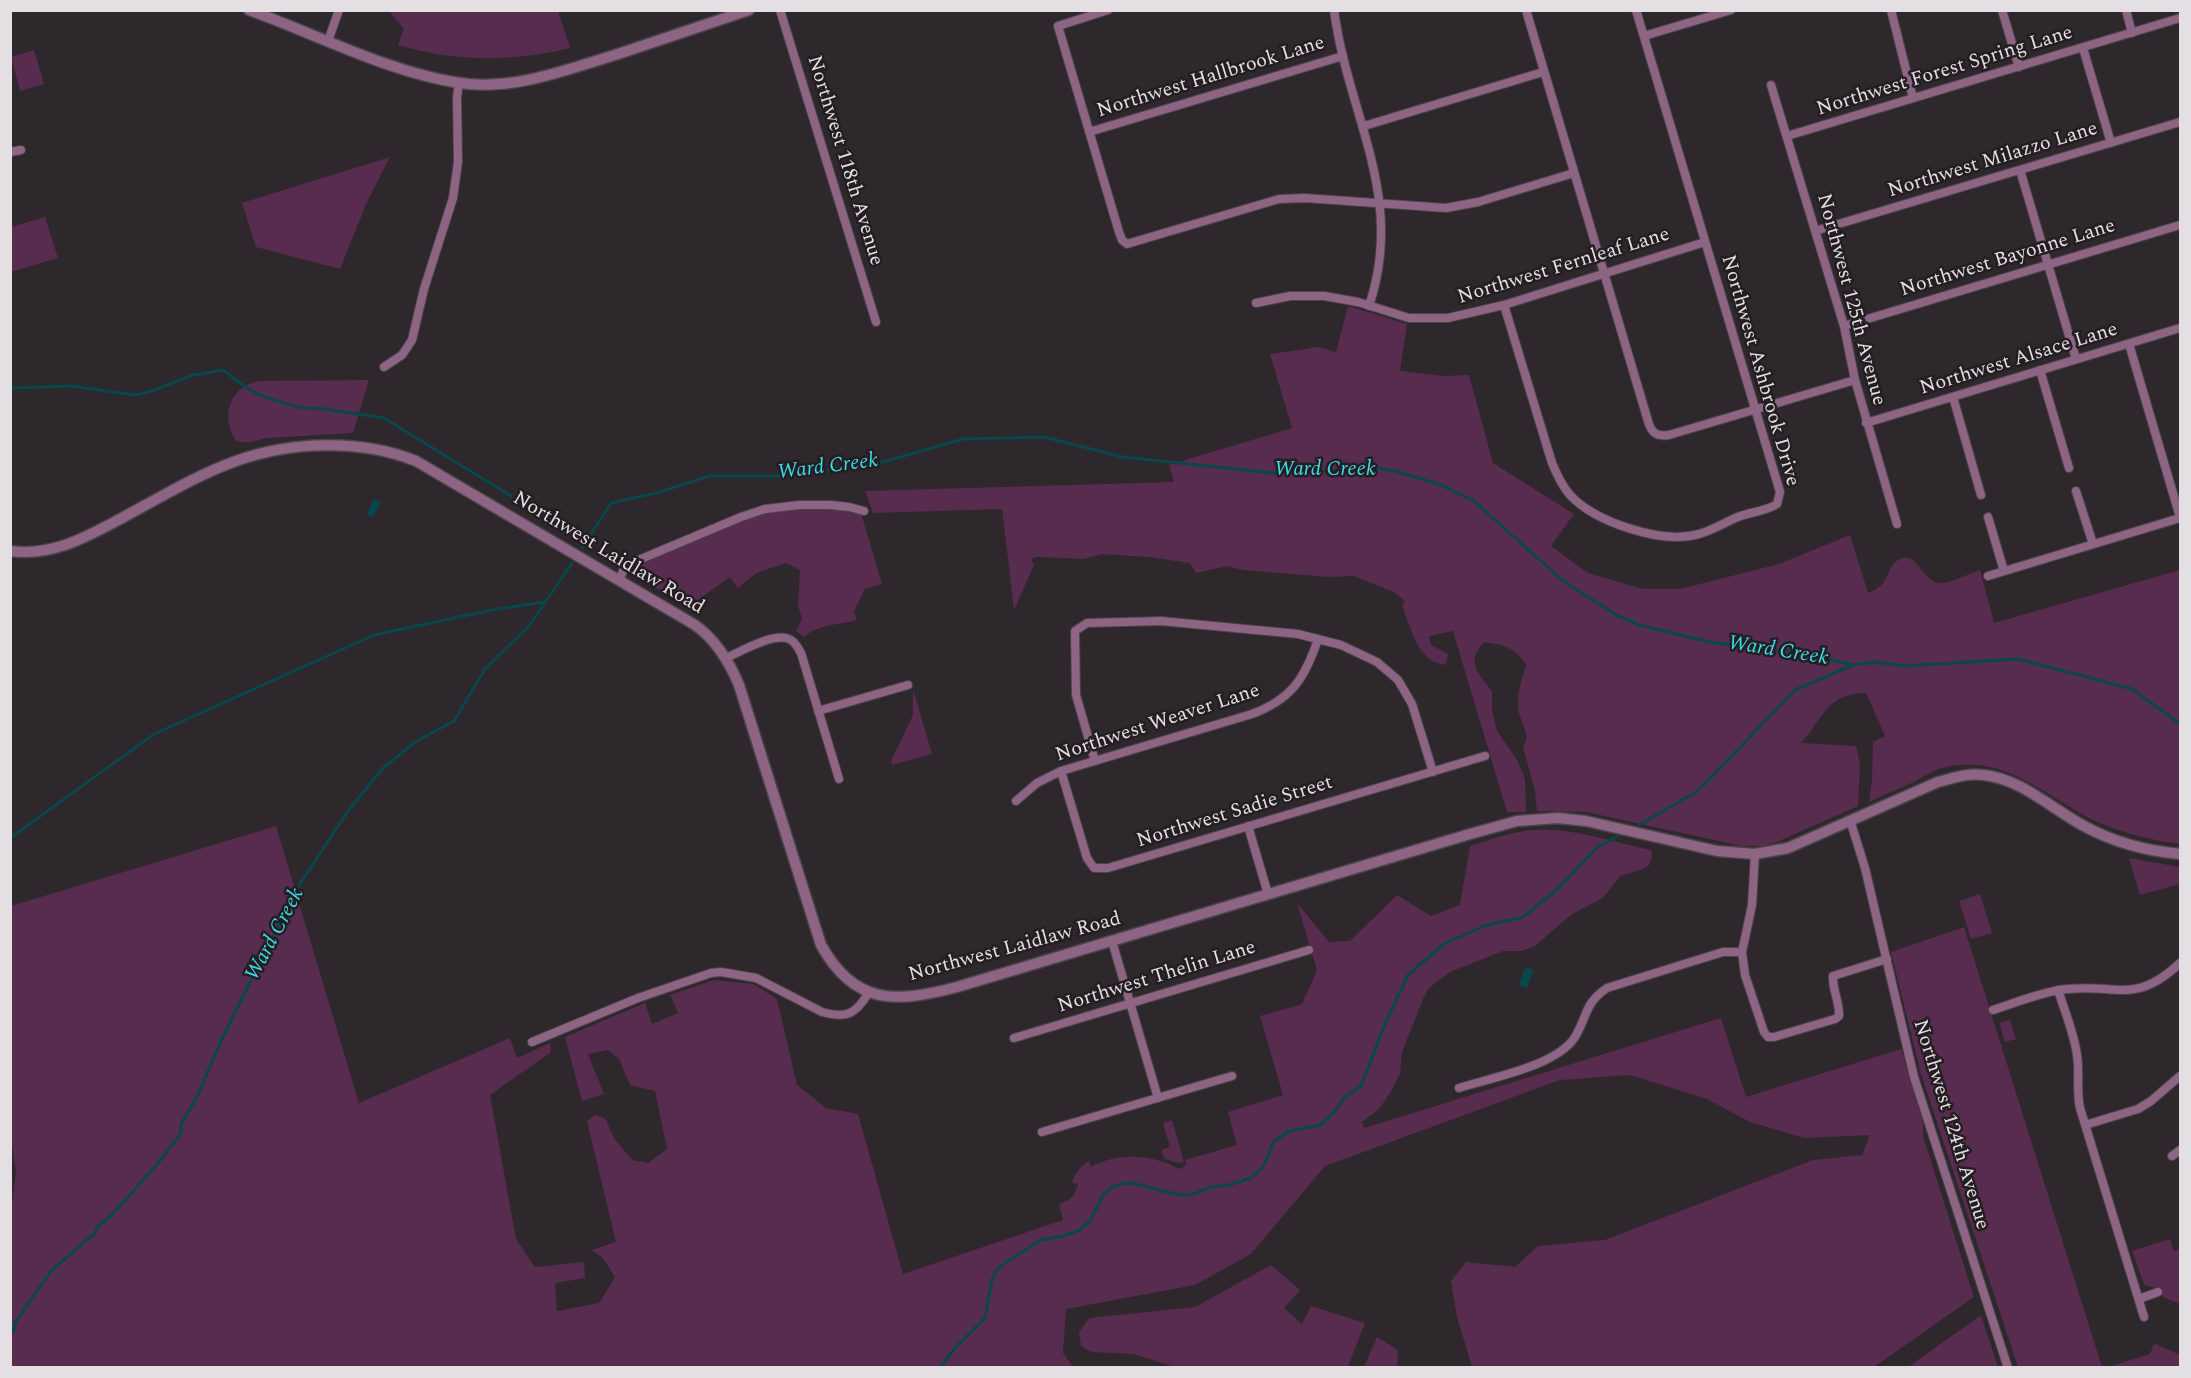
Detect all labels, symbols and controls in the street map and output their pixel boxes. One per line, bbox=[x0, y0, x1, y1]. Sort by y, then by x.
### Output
street label: Northwest Forest Spring Lane bbox=[1814, 22, 2076, 122]
street label: Northwest Hallbrook Lane bbox=[1094, 32, 1328, 124]
street label: Northwest 118th Avenue bbox=[801, 53, 887, 269]
street label: Northwest Milazzo Lane bbox=[1885, 118, 2101, 204]
street label: Northwest 125th Avenue bbox=[1810, 191, 1890, 409]
street label: Northwest Bayonne Lane bbox=[1898, 215, 2118, 303]
street label: Northwest Fernleaf Lane bbox=[1455, 223, 1673, 311]
street label: Northwest Ashbrook Drive bbox=[1714, 253, 1804, 489]
street label: Northwest Alsace Lane bbox=[1917, 318, 2121, 402]
water label: Ward Creek bbox=[776, 449, 880, 487]
water label: Ward Creek bbox=[1274, 458, 1376, 484]
street label: Northwest Laidlaw Road bbox=[508, 487, 708, 621]
water label: Ward Creek bbox=[1726, 632, 1830, 672]
street label: Northwest Weaver Lane bbox=[1053, 680, 1263, 768]
street label: Northwest Sadie Street bbox=[1134, 772, 1336, 854]
water label: Ward Creek bbox=[241, 884, 311, 986]
street label: Northwest Laidlaw Road bbox=[906, 908, 1124, 988]
street label: Northwest Thelin Lane bbox=[1055, 936, 1259, 1020]
street label: Northwest 124th Avenue bbox=[1907, 1017, 1993, 1233]

